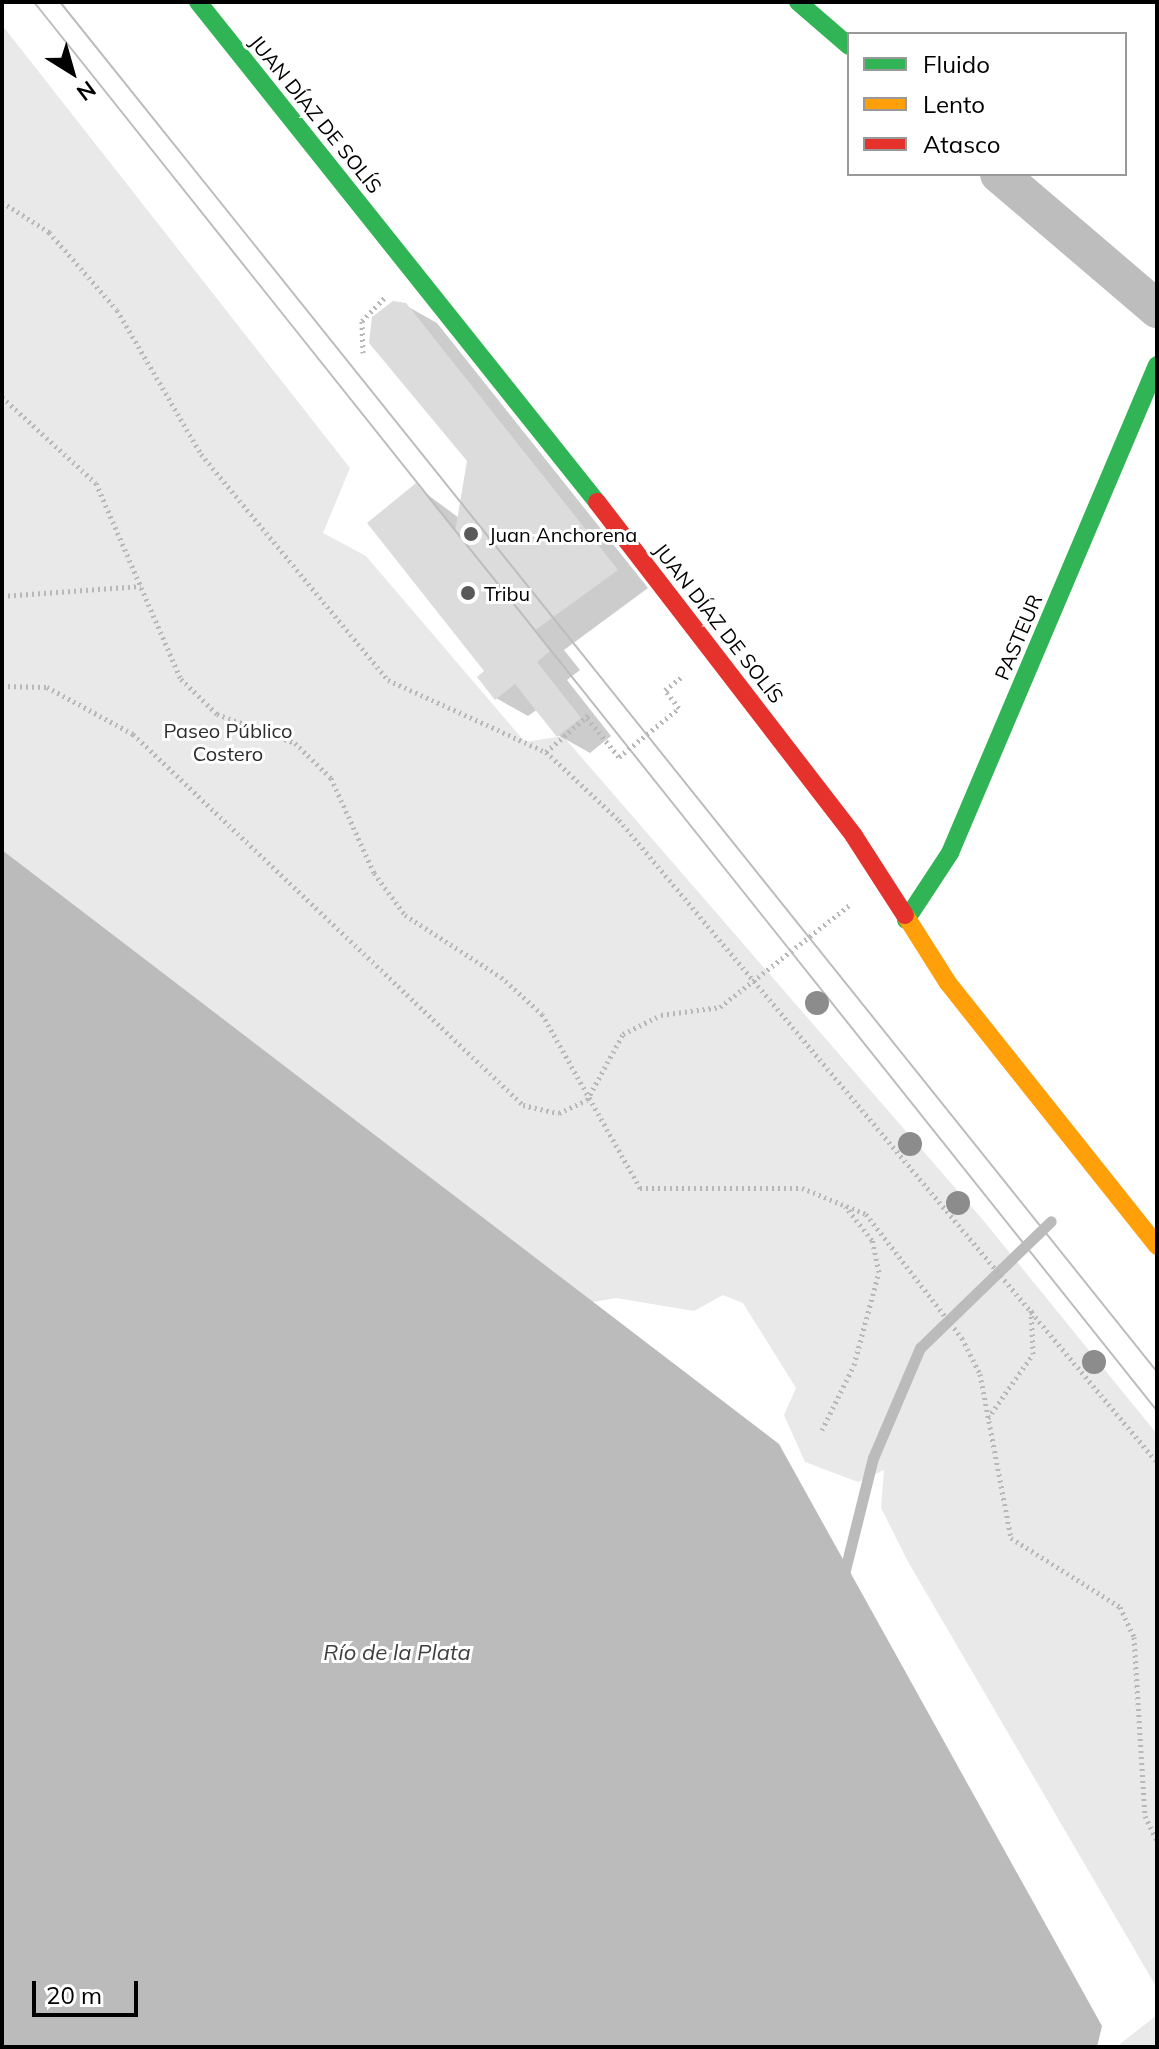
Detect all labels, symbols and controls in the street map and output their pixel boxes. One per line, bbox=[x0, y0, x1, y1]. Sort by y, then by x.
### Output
street label: JUAN DÍAZ DE SOLÍS bbox=[245, 30, 387, 198]
north arrow bbox=[32, 32, 112, 112]
legend bbox=[847, 32, 1127, 176]
text: Fluido bbox=[923, 49, 990, 79]
text: N bbox=[71, 75, 102, 107]
text: Lento bbox=[923, 89, 985, 119]
text: Atasco bbox=[923, 129, 1000, 159]
place label: Juan Anchorena bbox=[489, 522, 637, 546]
marker: Juan Anchorena bbox=[460, 523, 482, 545]
street label: JUAN DÍAZ DE SOLÍS bbox=[649, 538, 789, 708]
place label: Tribu bbox=[484, 581, 530, 605]
marker: Tribu bbox=[459, 584, 477, 602]
street label: PASTEUR bbox=[989, 591, 1047, 683]
park label: Paseo Público Costero bbox=[163, 718, 293, 765]
water label: Río de la Plata bbox=[323, 1640, 471, 1666]
scale bar bbox=[36, 1965, 142, 2015]
text: 20 m bbox=[46, 1980, 102, 2010]

